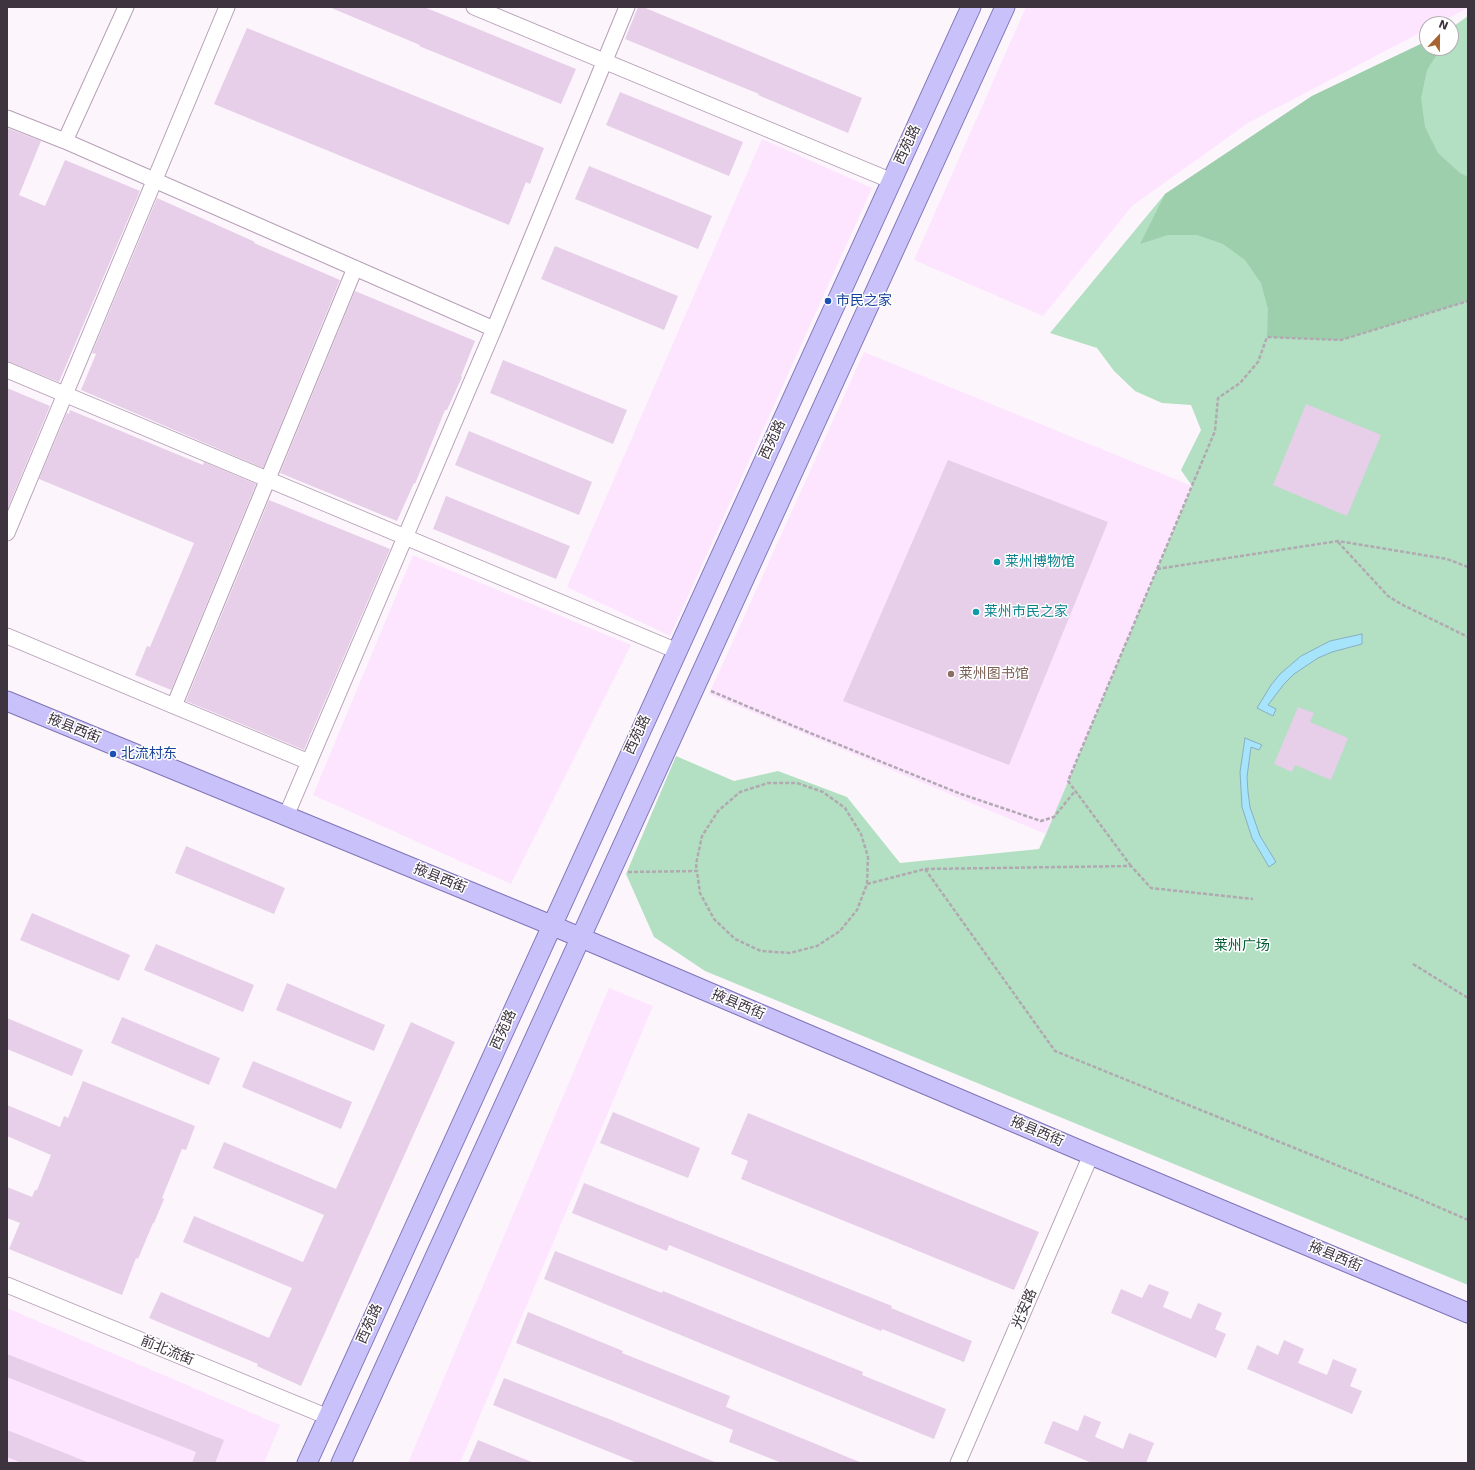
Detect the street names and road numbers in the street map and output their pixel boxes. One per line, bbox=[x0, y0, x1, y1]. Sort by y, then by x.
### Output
street label: 西苑路 bbox=[892, 122, 924, 168]
street label: 西苑路 bbox=[757, 417, 789, 463]
street label: 掖县西街 bbox=[45, 711, 103, 747]
street label: 西苑路 bbox=[622, 712, 654, 758]
street label: 掖县西街 bbox=[411, 861, 469, 897]
street label: 掖县西街 bbox=[709, 986, 767, 1024]
street label: 西苑路 bbox=[488, 1007, 520, 1053]
street label: 掖县西街 bbox=[1008, 1113, 1066, 1151]
street label: 掖县西街 bbox=[1306, 1238, 1364, 1276]
street label: 光安路 bbox=[1009, 1286, 1041, 1332]
street label: 西苑路 bbox=[354, 1301, 386, 1347]
street label: 前北流街 bbox=[138, 1333, 196, 1369]

